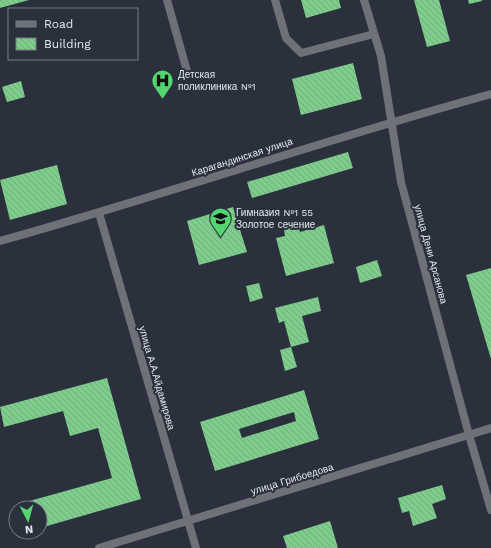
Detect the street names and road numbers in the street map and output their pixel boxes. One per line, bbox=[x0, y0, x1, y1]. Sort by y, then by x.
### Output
street label: Карагандинская улица bbox=[190, 135, 294, 179]
street label: улица Дени Арсанова bbox=[412, 203, 450, 305]
street label: улица А.А.Айдамирова bbox=[137, 325, 177, 432]
street label: улица Грибоедова bbox=[249, 461, 335, 497]

